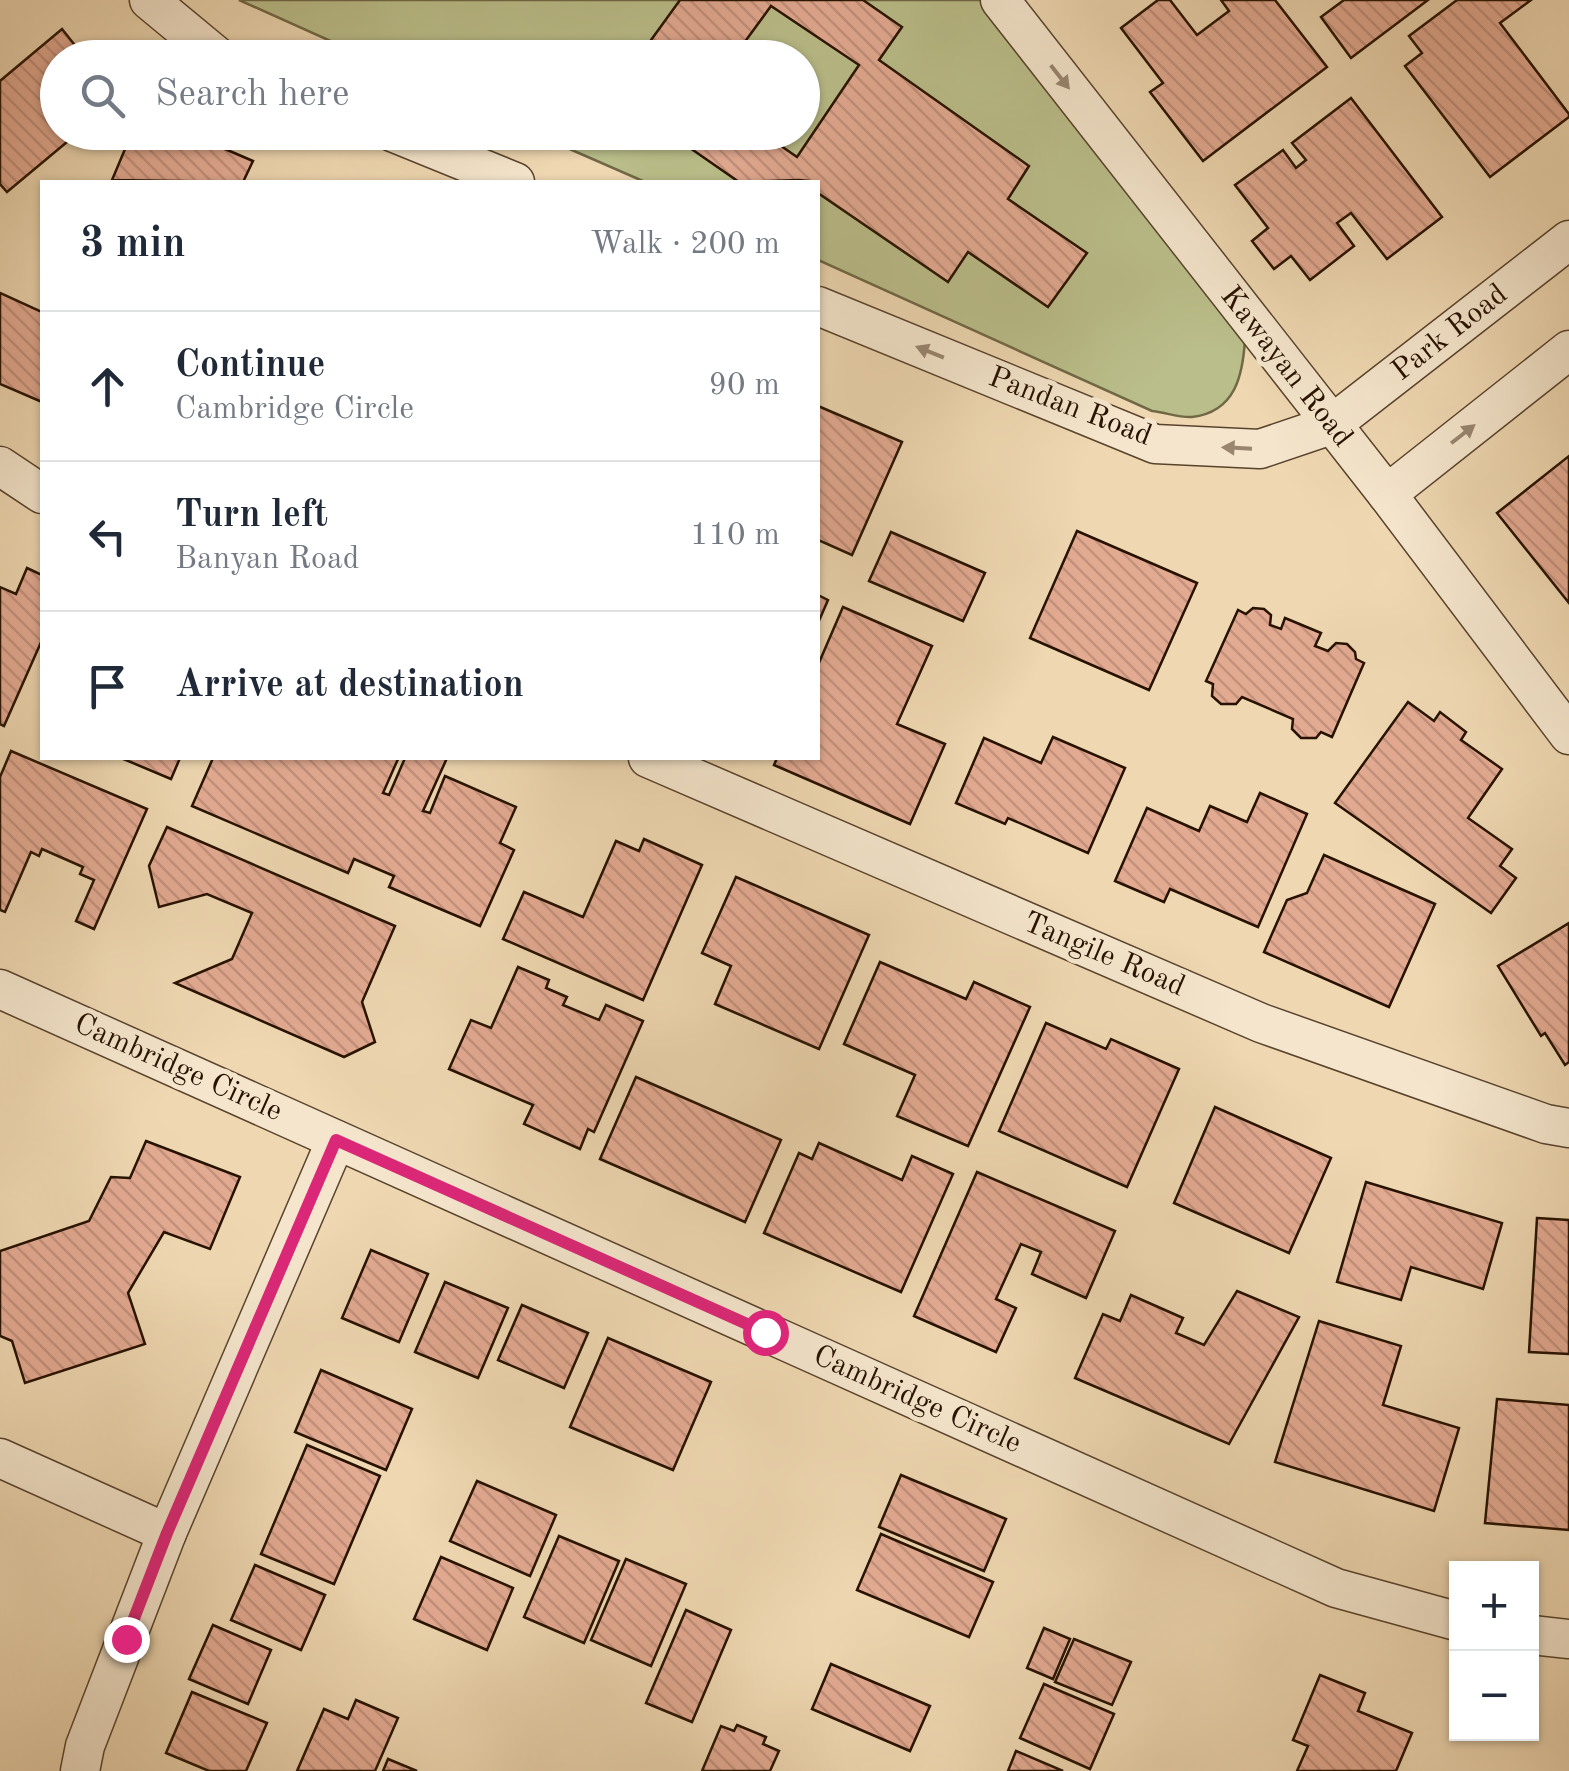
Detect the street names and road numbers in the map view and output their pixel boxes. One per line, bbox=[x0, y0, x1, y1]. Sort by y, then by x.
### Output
street label: Park Road bbox=[1387, 279, 1513, 387]
street label: Kawayan Road bbox=[1214, 281, 1358, 453]
street label: Pandan Road bbox=[984, 362, 1156, 452]
street label: Tangile Road bbox=[1019, 908, 1189, 1002]
street label: Cambridge Circle bbox=[70, 1009, 286, 1127]
street label: Cambridge Circle bbox=[809, 1341, 1025, 1459]

